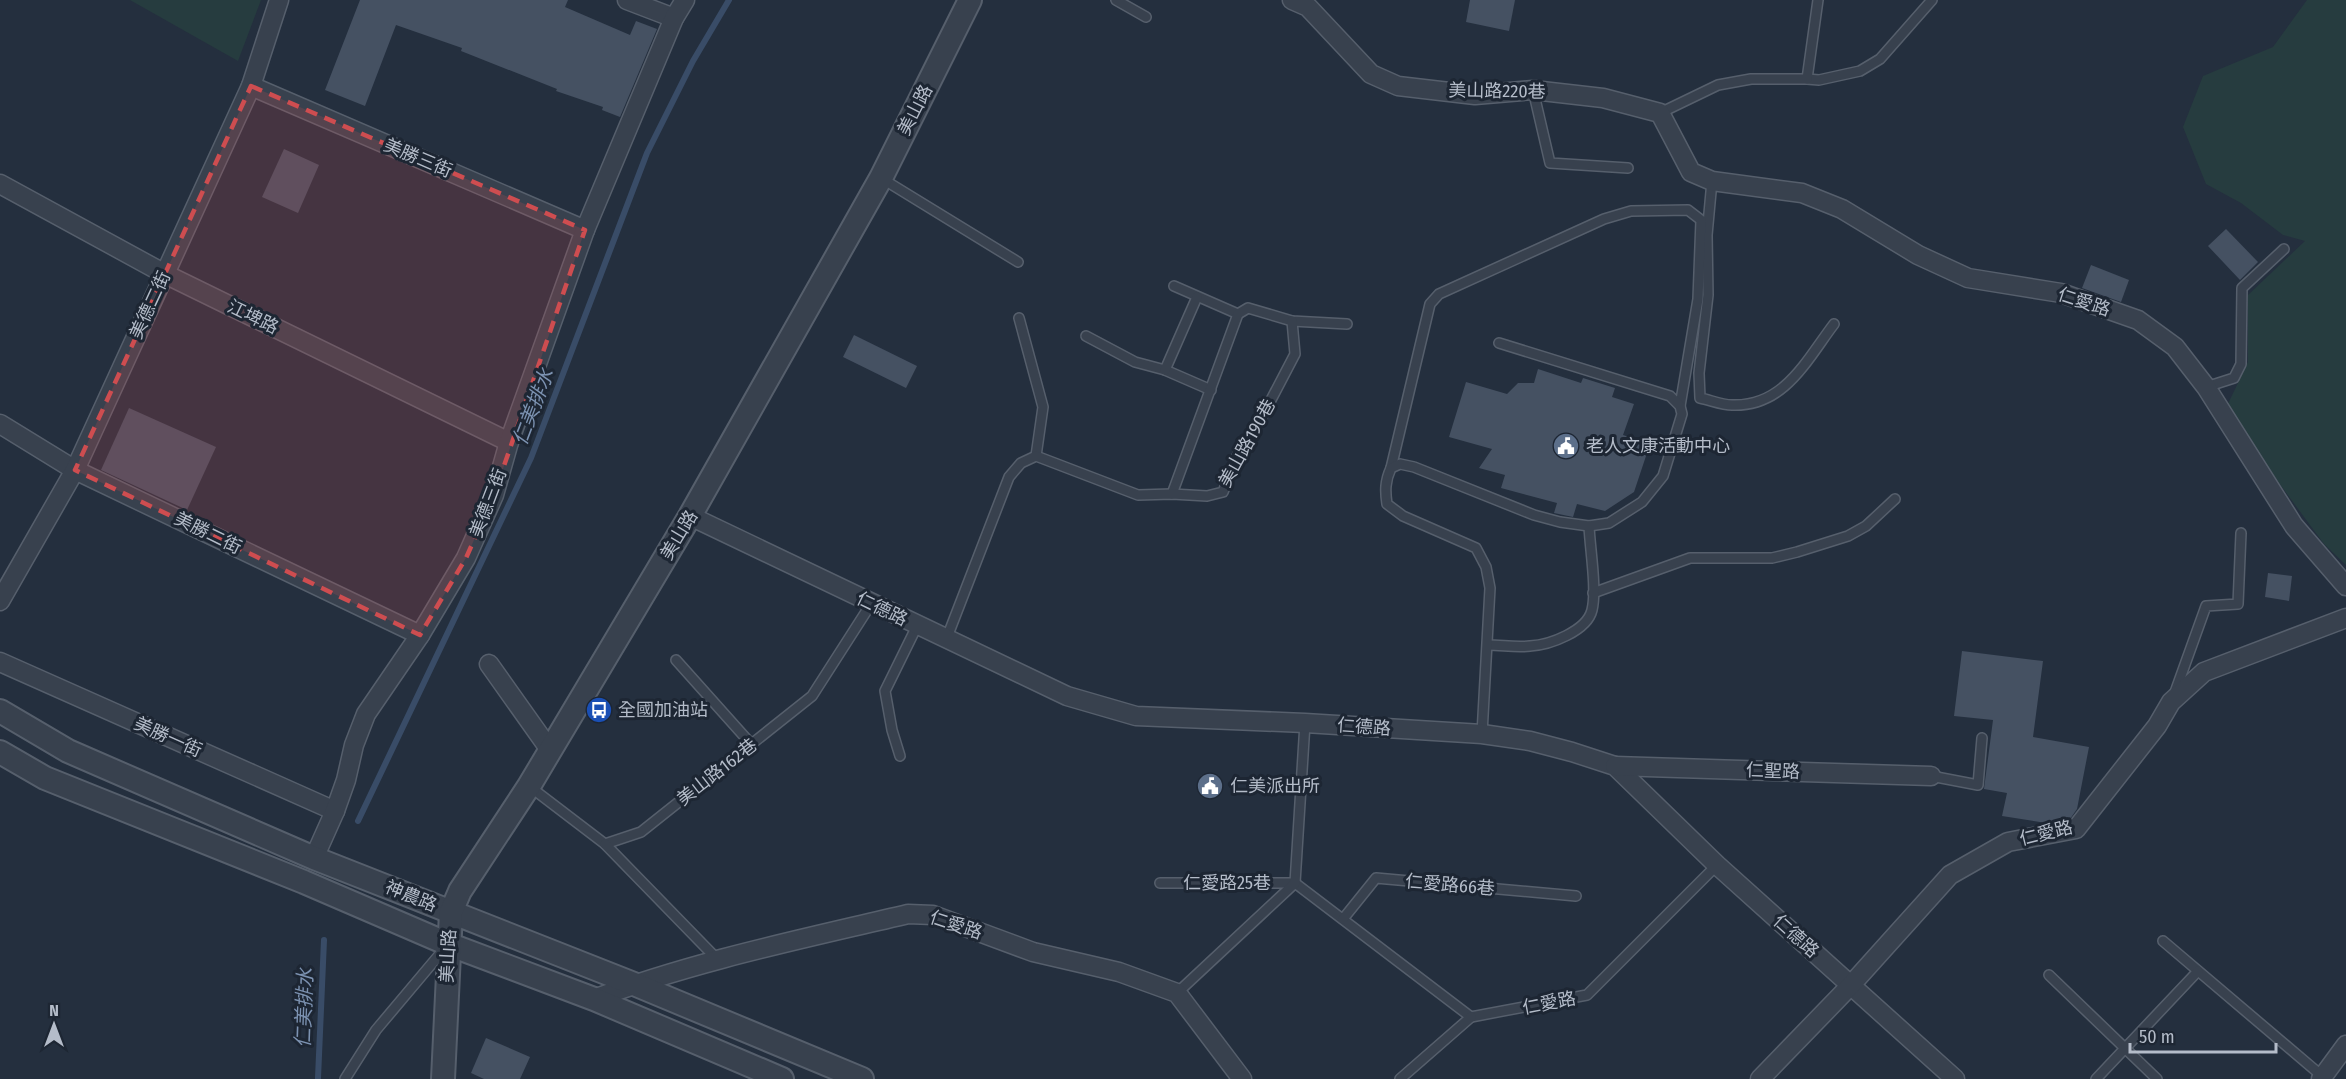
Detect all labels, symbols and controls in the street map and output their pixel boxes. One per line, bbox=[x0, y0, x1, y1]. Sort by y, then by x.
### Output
street label: 美山路220巷 bbox=[1448, 79, 1546, 103]
street label: 美山路 bbox=[893, 81, 937, 139]
street label: 美勝三街 bbox=[381, 134, 455, 182]
street label: 美德二街 bbox=[125, 268, 175, 342]
street label: 仁愛路 bbox=[2055, 283, 2113, 321]
street label: 江埤路 bbox=[224, 295, 282, 339]
water label: 仁美排水 bbox=[507, 364, 559, 449]
street label: 美山路190巷 bbox=[1214, 395, 1280, 491]
public building icon: 老人文康活動中心 bbox=[1551, 431, 1581, 461]
place label: 老人文康活動中心 bbox=[1586, 435, 1730, 457]
street label: 美德三街 bbox=[465, 465, 511, 541]
street label: 美山路 bbox=[656, 506, 702, 564]
street label: 美勝二街 bbox=[171, 507, 245, 559]
street label: 仁德路 bbox=[853, 587, 911, 631]
bus stop icon: 全國加油站 bbox=[584, 695, 614, 725]
place label: 全國加油站 bbox=[618, 699, 708, 721]
street label: 美勝一街 bbox=[131, 712, 205, 762]
street label: 仁德路 bbox=[1336, 714, 1392, 740]
street label: 美山路162巷 bbox=[673, 734, 761, 810]
street label: 仁聖路 bbox=[1746, 759, 1800, 783]
public building icon: 仁美派出所 bbox=[1195, 771, 1225, 801]
place label: 仁美派出所 bbox=[1230, 775, 1320, 797]
street label: 仁愛路 bbox=[2017, 816, 2075, 850]
street label: 仁愛路66巷 bbox=[1404, 870, 1496, 900]
street label: 仁愛路25巷 bbox=[1183, 872, 1271, 894]
street label: 神農路 bbox=[382, 876, 440, 916]
street label: 仁愛路 bbox=[927, 906, 985, 944]
street label: 仁德路 bbox=[1769, 910, 1823, 962]
street label: 美山路 bbox=[436, 928, 460, 984]
water label: 仁美排水 bbox=[291, 967, 317, 1048]
street label: 仁愛路 bbox=[1520, 987, 1578, 1019]
north arrow bbox=[24, 995, 84, 1055]
text: N bbox=[49, 1001, 59, 1020]
scale bar bbox=[2130, 1016, 2276, 1054]
text: 50 m bbox=[2139, 1026, 2175, 1048]

